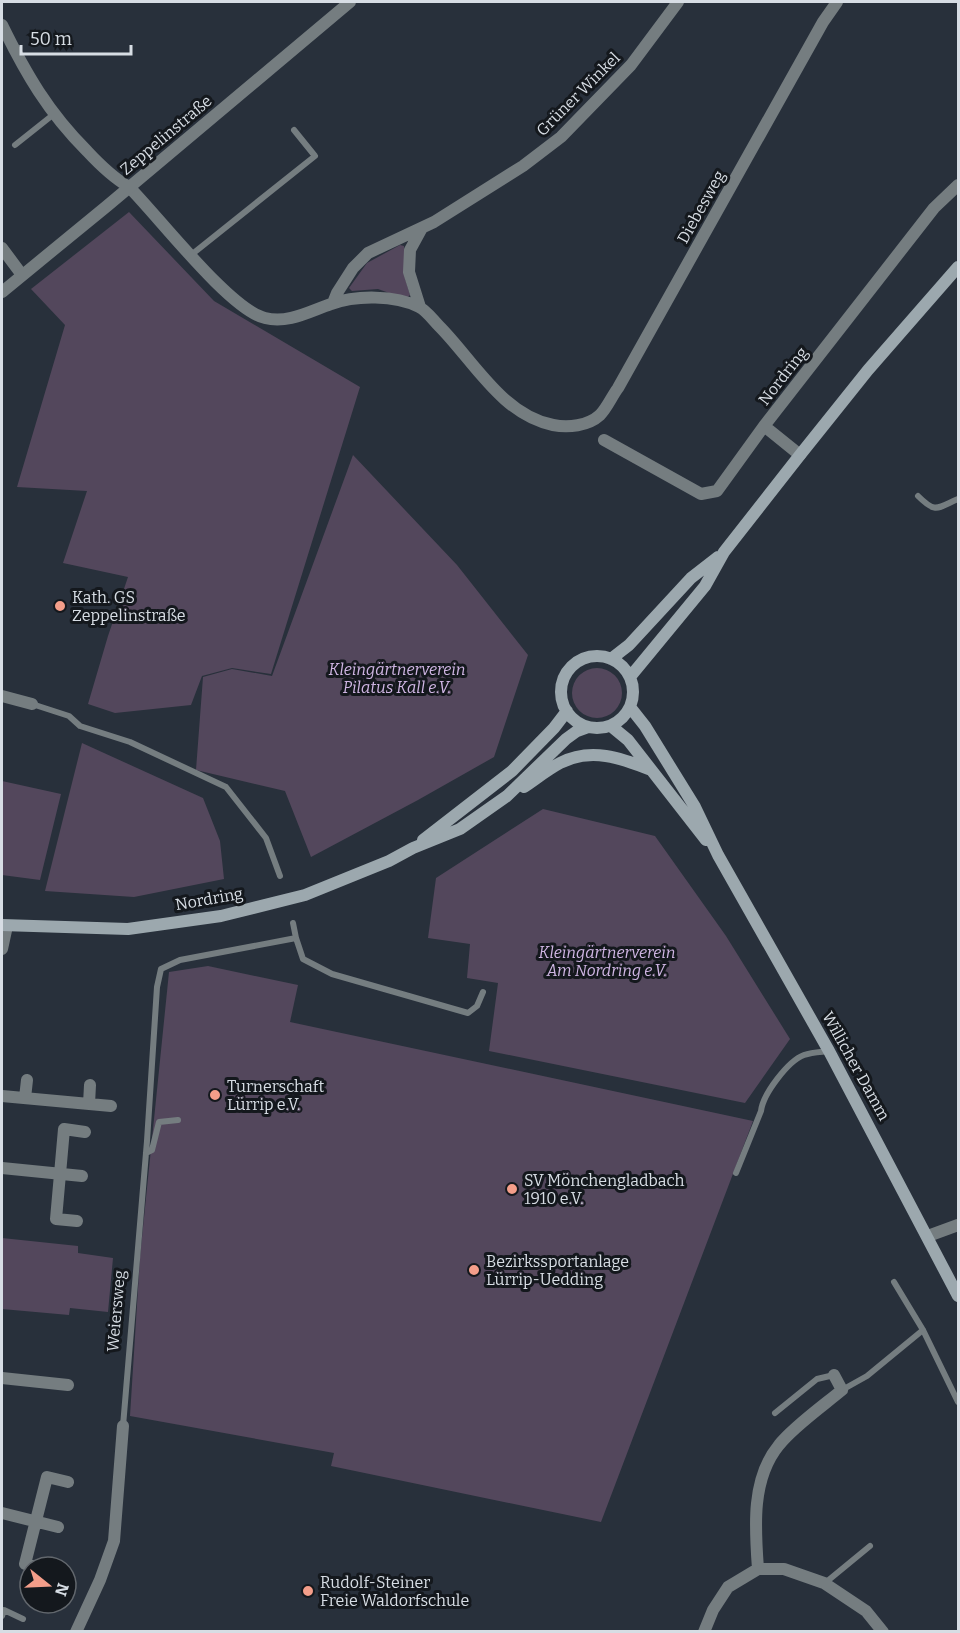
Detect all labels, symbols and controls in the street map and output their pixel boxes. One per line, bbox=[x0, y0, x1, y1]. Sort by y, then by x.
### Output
scale bar bbox=[21, 18, 130, 56]
text: 50 m bbox=[30, 28, 72, 50]
street label: Grüner Winkel bbox=[532, 48, 624, 140]
street label: Zeppelinstraße bbox=[116, 91, 216, 179]
street label: Diebesweg bbox=[673, 167, 729, 247]
street label: Nordring bbox=[754, 343, 812, 409]
place label: Kath. GS Zeppelinstraße bbox=[72, 588, 186, 625]
marker: Kath. GS Zeppelinstraße bbox=[53, 599, 67, 613]
park label: Kleingärtnerverein Pilatus Kall e.V. bbox=[328, 660, 466, 697]
street label: Nordring bbox=[174, 884, 244, 914]
park label: Kleingärtnerverein Am Nordring e.V. bbox=[538, 943, 676, 980]
street label: Willicher Damm bbox=[818, 1008, 894, 1124]
place label: Turnerschaft Lürrip e.V. bbox=[227, 1077, 325, 1114]
marker: Turnerschaft Lürrip e.V. bbox=[208, 1088, 222, 1102]
place label: SV Mönchengladbach 1910 e.V. bbox=[524, 1171, 684, 1208]
marker: SV Mönchengladbach 1910 e.V. bbox=[505, 1182, 519, 1196]
place label: Bezirkssportanlage Lürrip-Uedding bbox=[486, 1252, 629, 1289]
marker: Bezirkssportanlage Lürrip-Uedding bbox=[467, 1263, 481, 1277]
street label: Weiersweg bbox=[103, 1269, 129, 1353]
north arrow bbox=[18, 1555, 78, 1615]
place label: Rudolf-Steiner Freie Waldorfschule bbox=[320, 1573, 469, 1610]
text: N bbox=[51, 1581, 73, 1598]
marker: Rudolf-Steiner Freie Waldorfschule bbox=[301, 1584, 315, 1598]

